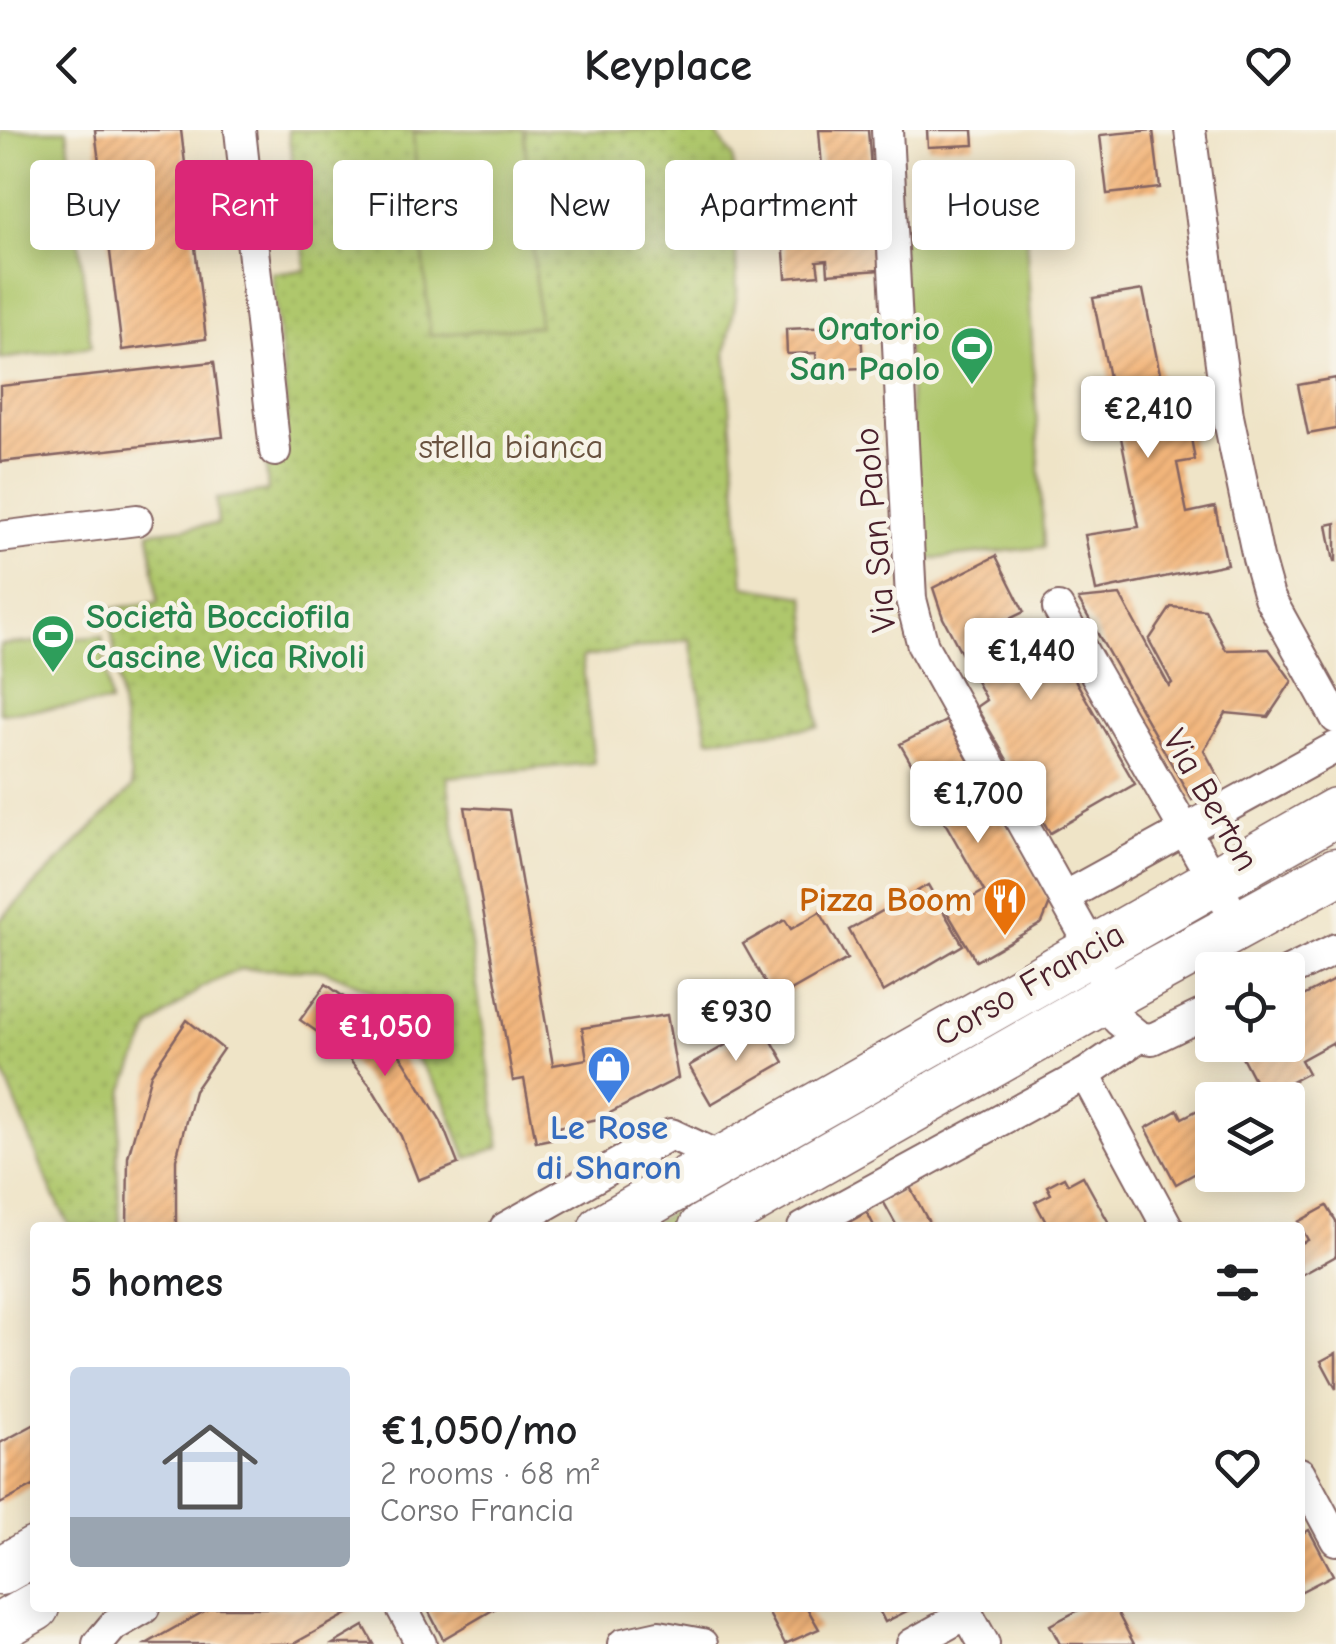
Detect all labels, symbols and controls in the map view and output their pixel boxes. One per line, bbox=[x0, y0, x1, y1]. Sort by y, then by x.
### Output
icon: back bbox=[40, 38, 95, 93]
icon: heart bbox=[1241, 38, 1296, 93]
text: Keyplace bbox=[584, 39, 752, 91]
chip: Buy bbox=[30, 160, 155, 250]
chip: Rent bbox=[175, 160, 313, 250]
chip: Filters bbox=[333, 160, 493, 250]
chip: New bbox=[513, 160, 645, 250]
chip: Apartment bbox=[665, 160, 892, 250]
chip: House bbox=[912, 160, 1075, 250]
place label: Oratorio San Paolo bbox=[790, 308, 940, 389]
sports icon: Oratorio San Paolo bbox=[949, 325, 995, 386]
pin: €2,410 bbox=[1067, 376, 1229, 461]
text: €2,410 bbox=[1103, 390, 1193, 427]
park label: stella bianca bbox=[418, 426, 604, 467]
street label: Via San Paolo bbox=[846, 426, 904, 634]
place label: Società Bocciofila Cascine Vica Rivoli bbox=[86, 596, 365, 677]
sports icon: Società Bocciofila Cascine Vica Rivoli bbox=[30, 613, 76, 674]
pin: €1,440 bbox=[950, 618, 1112, 703]
text: €1,440 bbox=[986, 632, 1076, 669]
street label: Via Berton bbox=[1154, 722, 1268, 878]
pin: €1,700 bbox=[897, 761, 1059, 846]
text: €1,700 bbox=[932, 775, 1024, 812]
restaurant icon: Pizza Boom bbox=[982, 876, 1028, 937]
place label: Pizza Boom bbox=[799, 879, 972, 920]
street label: Corso Francia bbox=[927, 913, 1131, 1055]
map controls bbox=[1195, 952, 1305, 1192]
button: locate bbox=[1195, 952, 1305, 1062]
pin: €930 bbox=[677, 979, 795, 1064]
text: €930 bbox=[700, 993, 772, 1030]
pin: €1,050 bbox=[304, 994, 466, 1079]
text: €1,050 bbox=[338, 1008, 432, 1045]
shop icon: Le Rose di Sharon bbox=[586, 1044, 632, 1105]
button: layers bbox=[1195, 1082, 1305, 1192]
place label: Le Rose di Sharon bbox=[536, 1107, 682, 1188]
icon: filters bbox=[1210, 1255, 1265, 1310]
text: 5 homes bbox=[70, 1258, 223, 1307]
text: €1,050/mo bbox=[380, 1406, 577, 1455]
icon: home bbox=[150, 1407, 270, 1527]
icon: heart bbox=[1210, 1440, 1265, 1495]
text: 2 rooms · 68 m² bbox=[380, 1455, 599, 1492]
text: Corso Francia bbox=[380, 1492, 574, 1529]

